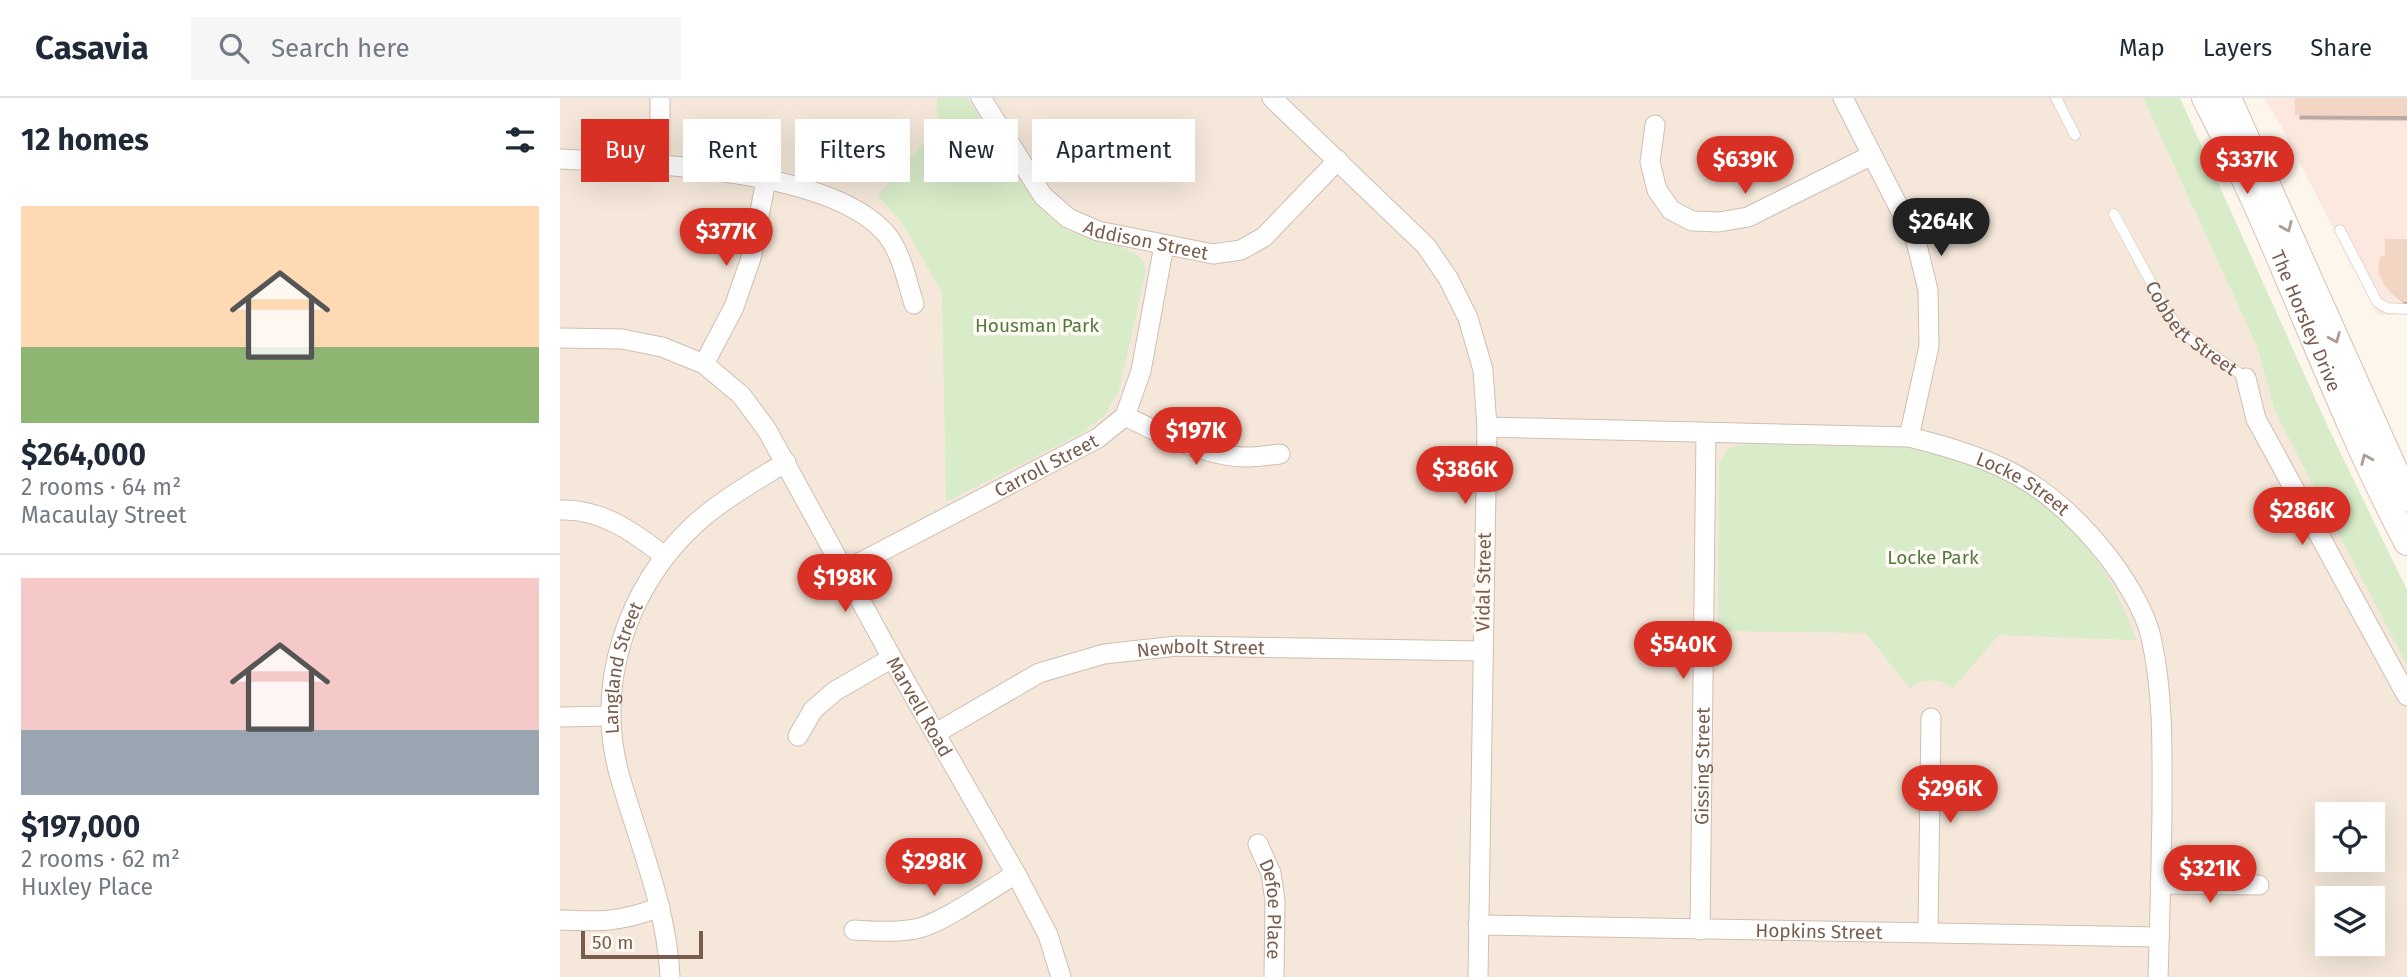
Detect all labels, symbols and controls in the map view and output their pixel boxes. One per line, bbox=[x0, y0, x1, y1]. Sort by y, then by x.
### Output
search box bbox=[191, 17, 681, 80]
text: Casavia bbox=[35, 28, 149, 68]
icon: search bbox=[215, 29, 253, 67]
text: Search here bbox=[271, 33, 410, 64]
text: Map bbox=[2119, 34, 2165, 62]
text: Layers bbox=[2203, 34, 2272, 62]
text: Share bbox=[2310, 34, 2372, 62]
chip: Buy bbox=[581, 119, 669, 182]
chip: Rent bbox=[683, 119, 781, 182]
chip: Filters bbox=[795, 119, 910, 182]
chip: New bbox=[924, 119, 1018, 182]
chip: Apartment bbox=[1032, 119, 1195, 182]
icon: filters bbox=[501, 121, 539, 159]
text: 12 homes bbox=[21, 122, 149, 158]
pin: $639K bbox=[1696, 136, 1794, 196]
pin: $337K bbox=[2198, 136, 2296, 196]
text: $639K bbox=[1713, 145, 1777, 173]
text: $337K bbox=[2216, 145, 2278, 173]
pin: $264K bbox=[1892, 198, 1990, 258]
text: $264K bbox=[1909, 207, 1973, 235]
pin: $377K bbox=[677, 208, 775, 268]
street label: Addison Street bbox=[1080, 215, 1211, 265]
text: $377K bbox=[696, 217, 756, 245]
one-way arrow bbox=[2278, 220, 2292, 232]
street label: The Horsley Drive bbox=[2266, 247, 2346, 395]
icon: home bbox=[217, 252, 343, 378]
street label: Cobbett Street bbox=[2140, 277, 2242, 380]
park label: Housman Park bbox=[975, 314, 1099, 337]
one-way arrow bbox=[2327, 330, 2341, 343]
pin: $197K bbox=[1147, 408, 1245, 467]
text: $197K bbox=[1166, 416, 1226, 444]
street label: Carroll Street bbox=[990, 429, 1102, 502]
text: $264,000 bbox=[21, 437, 146, 473]
pin: $386K bbox=[1416, 446, 1514, 506]
street label: Locke Street bbox=[1973, 447, 2074, 521]
one-way arrow bbox=[2360, 454, 2374, 466]
text: $386K bbox=[1432, 455, 1498, 483]
text: 2 rooms · 64 m² bbox=[21, 473, 181, 501]
pin: $286K bbox=[2253, 488, 2351, 547]
text: $286K bbox=[2269, 496, 2335, 524]
text: Macaulay Street bbox=[21, 501, 187, 529]
street label: Vidal Street bbox=[1471, 532, 1496, 632]
park label: Locke Park bbox=[1887, 546, 1979, 569]
pin: $198K bbox=[796, 554, 894, 614]
text: $198K bbox=[813, 563, 877, 591]
street label: Langland Street bbox=[600, 598, 648, 735]
pin: $540K bbox=[1634, 622, 1732, 681]
icon: home bbox=[217, 624, 343, 750]
text: $540K bbox=[1650, 630, 1716, 658]
street label: Newbolt Street bbox=[1135, 635, 1265, 662]
street label: Marvell Road bbox=[882, 652, 957, 761]
street label: Gissing Street bbox=[1690, 707, 1715, 825]
pin: $296K bbox=[1901, 766, 1999, 825]
text: $296K bbox=[1918, 774, 1982, 802]
map controls bbox=[2315, 802, 2385, 956]
button: locate bbox=[2315, 802, 2385, 872]
text: $197,000 bbox=[21, 809, 140, 845]
pin: $298K bbox=[885, 838, 983, 898]
text: 2 rooms · 62 m² bbox=[21, 845, 180, 873]
pin: $321K bbox=[2161, 846, 2259, 905]
text: $298K bbox=[902, 847, 966, 875]
text: $321K bbox=[2180, 854, 2240, 882]
street label: Defoe Place bbox=[1254, 855, 1286, 960]
text: Huxley Place bbox=[21, 873, 153, 901]
button: layers bbox=[2315, 886, 2385, 956]
street label: Hopkins Street bbox=[1755, 919, 1883, 944]
scale bar bbox=[581, 928, 704, 960]
text: 50 m bbox=[592, 931, 633, 954]

